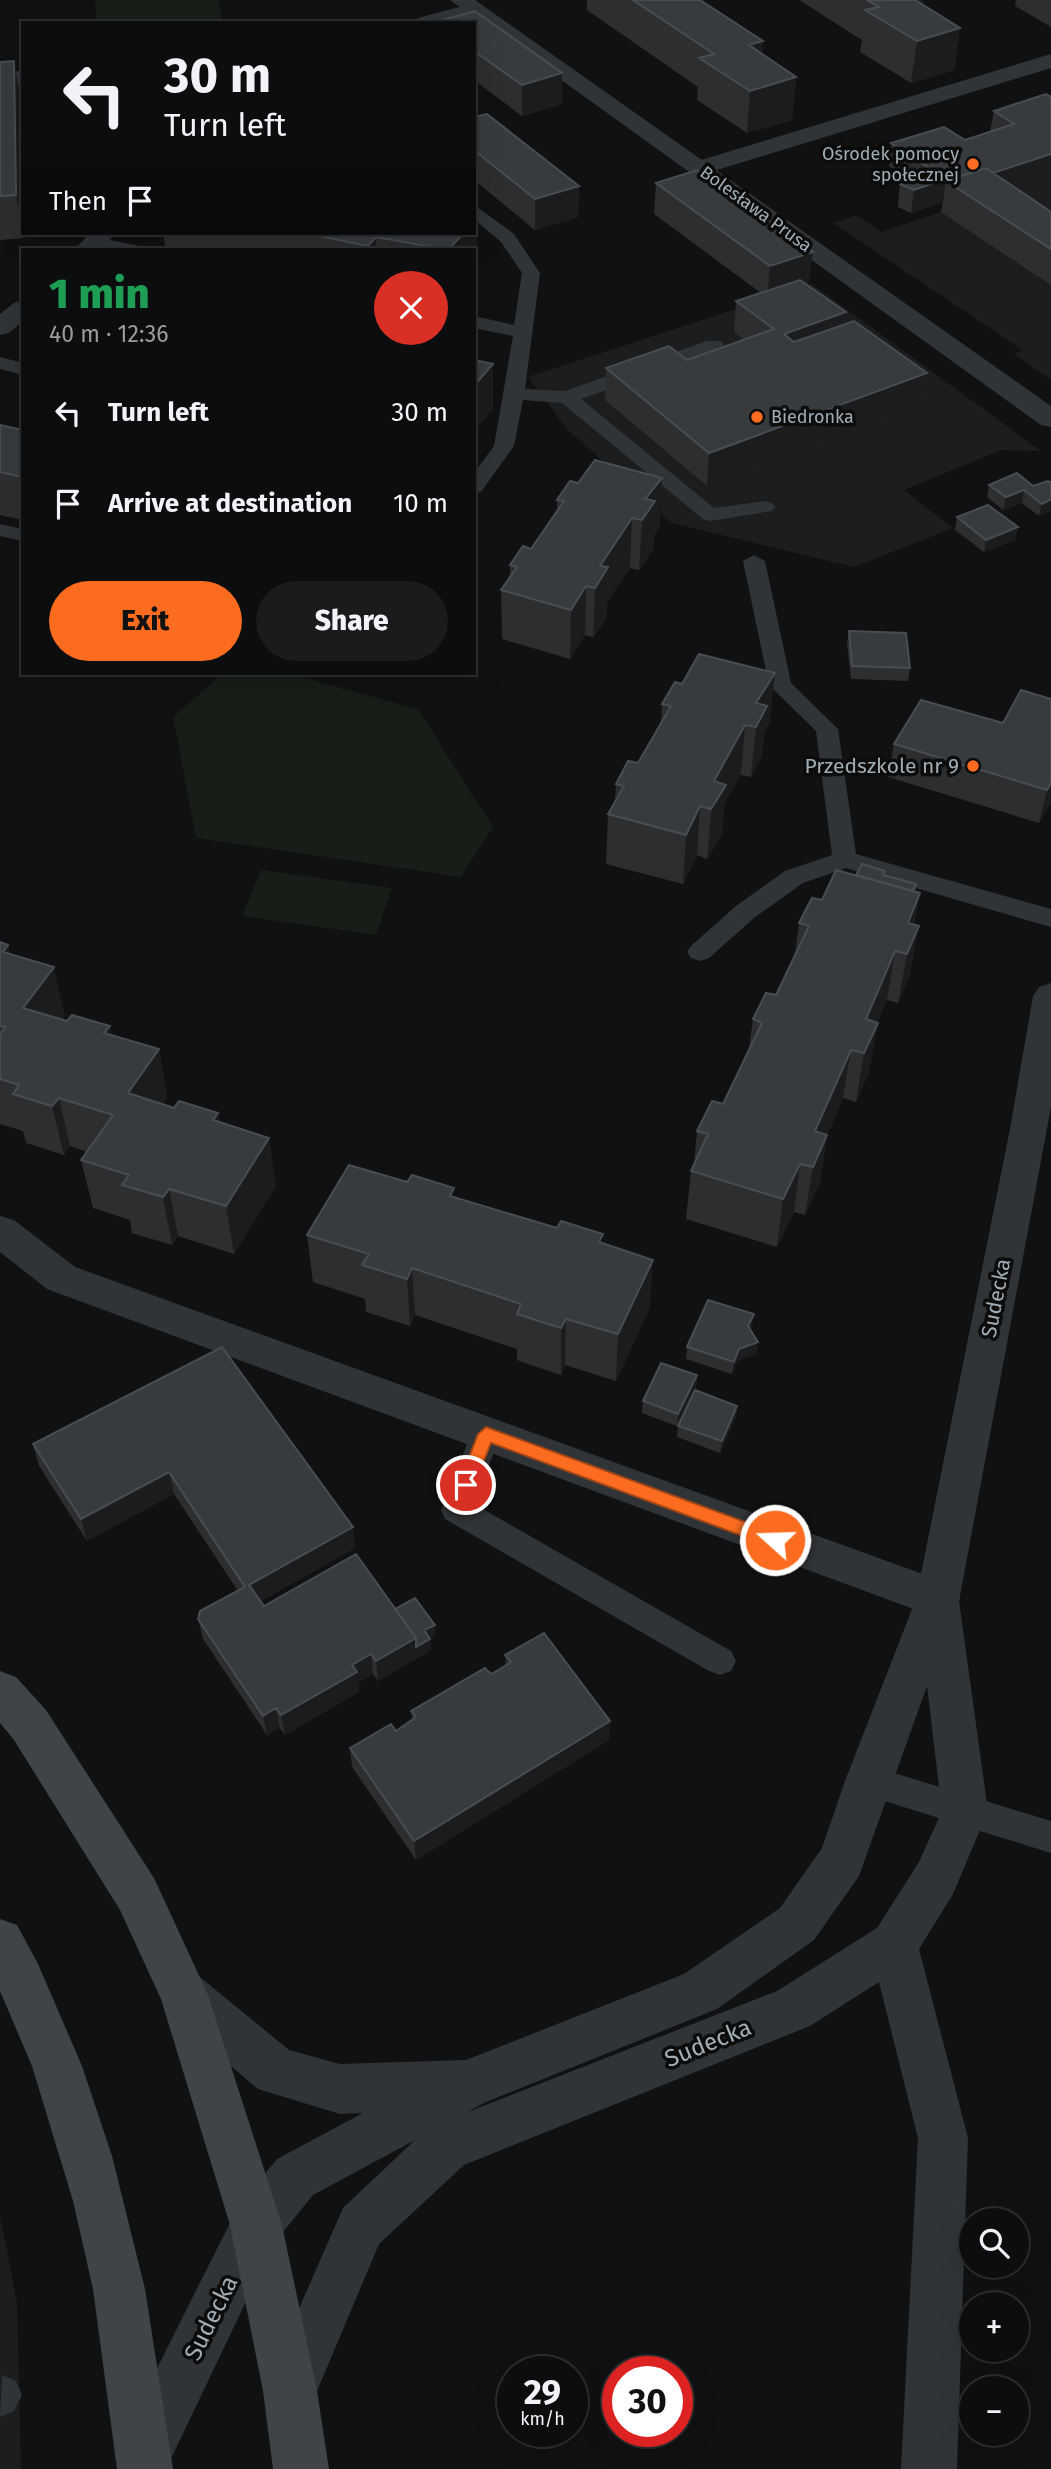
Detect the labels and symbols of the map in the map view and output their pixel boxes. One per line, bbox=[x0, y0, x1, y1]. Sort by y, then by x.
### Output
place label: Ośrodek pomocy społecznej bbox=[822, 143, 959, 186]
marker: Ośrodek pomocy społecznej bbox=[965, 156, 981, 172]
street label: Bolesława Prusa bbox=[696, 161, 816, 257]
place label: Biedronka bbox=[771, 406, 854, 428]
marker: Biedronka bbox=[749, 409, 765, 425]
place label: Przedszkole nr 9 bbox=[804, 753, 959, 779]
marker: Przedszkole nr 9 bbox=[965, 758, 981, 774]
street label: Sudecka bbox=[976, 1256, 1016, 1340]
pin bbox=[436, 1455, 496, 1515]
position arrow bbox=[738, 1503, 812, 1577]
street label: Sudecka bbox=[661, 2013, 755, 2073]
street label: Sudecka bbox=[178, 2271, 244, 2365]
speed limit sign: 30 bbox=[602, 2356, 693, 2447]

